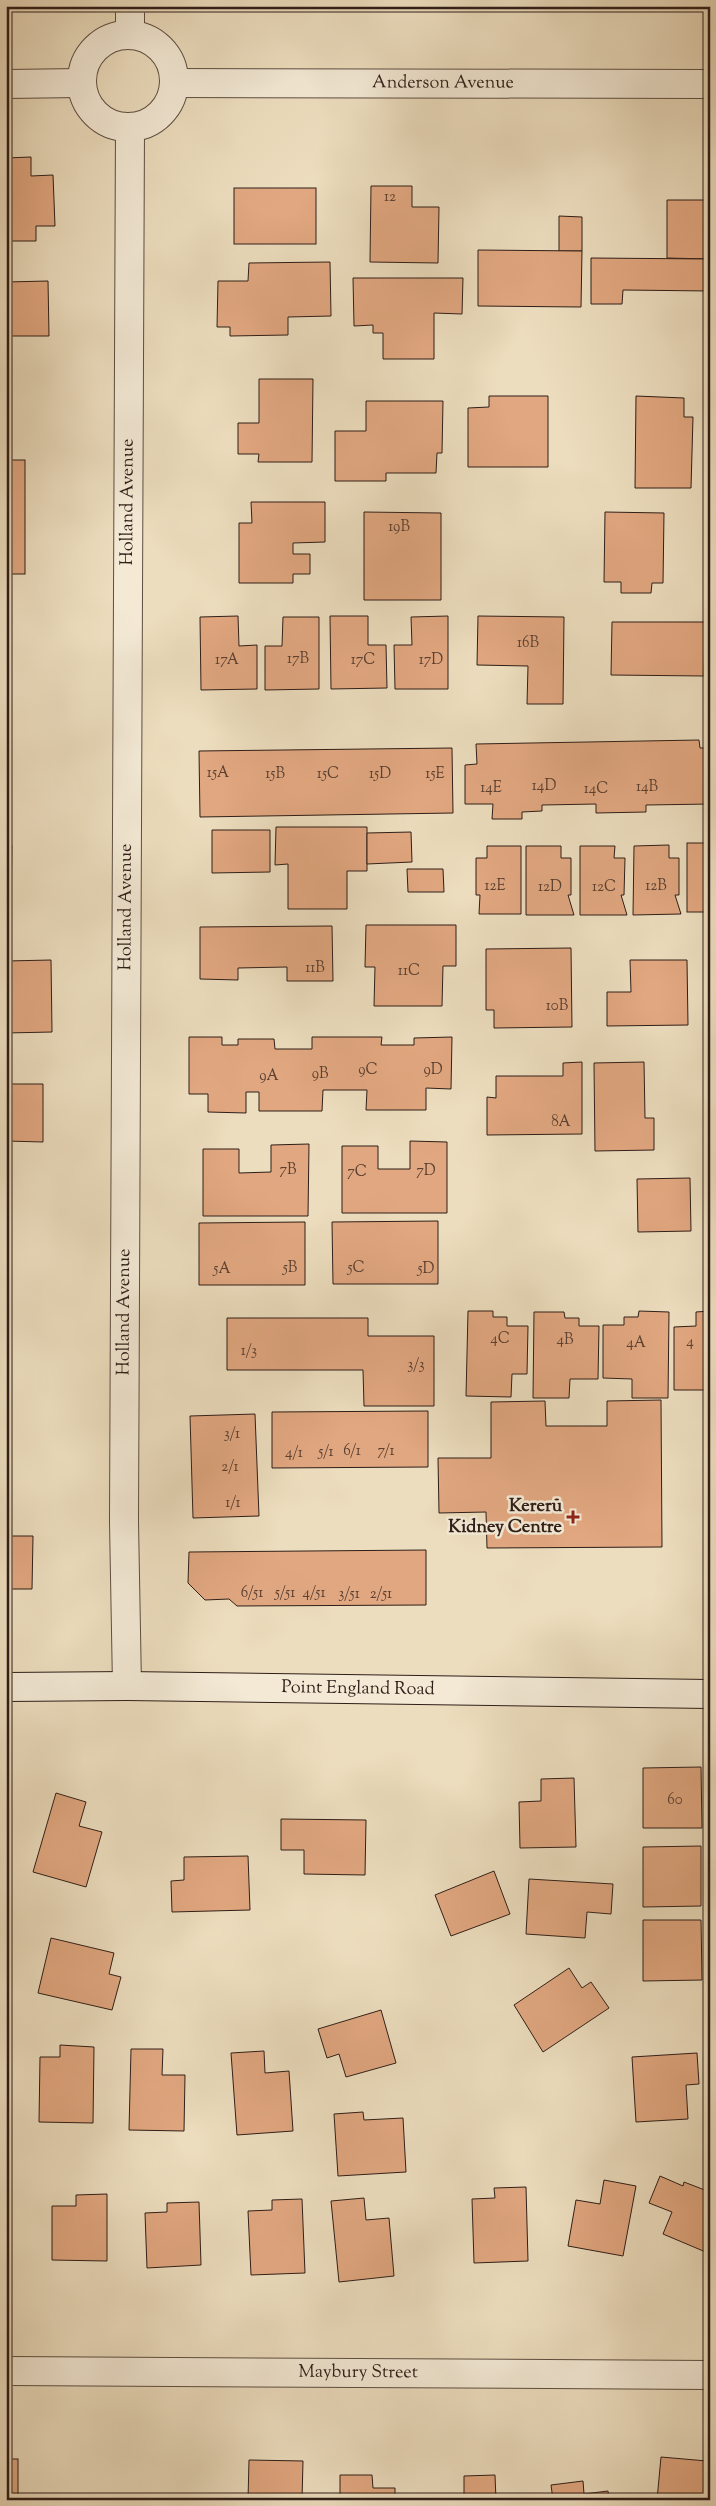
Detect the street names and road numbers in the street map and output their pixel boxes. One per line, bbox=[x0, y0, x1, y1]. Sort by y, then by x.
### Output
street label: Anderson Avenue bbox=[372, 70, 514, 97]
street label: Holland Avenue bbox=[115, 438, 142, 566]
street label: Holland Avenue bbox=[113, 843, 140, 971]
street label: Holland Avenue bbox=[112, 1248, 138, 1376]
street label: Point England Road bbox=[281, 1675, 435, 1703]
street label: Maybury Street bbox=[298, 2360, 418, 2386]

